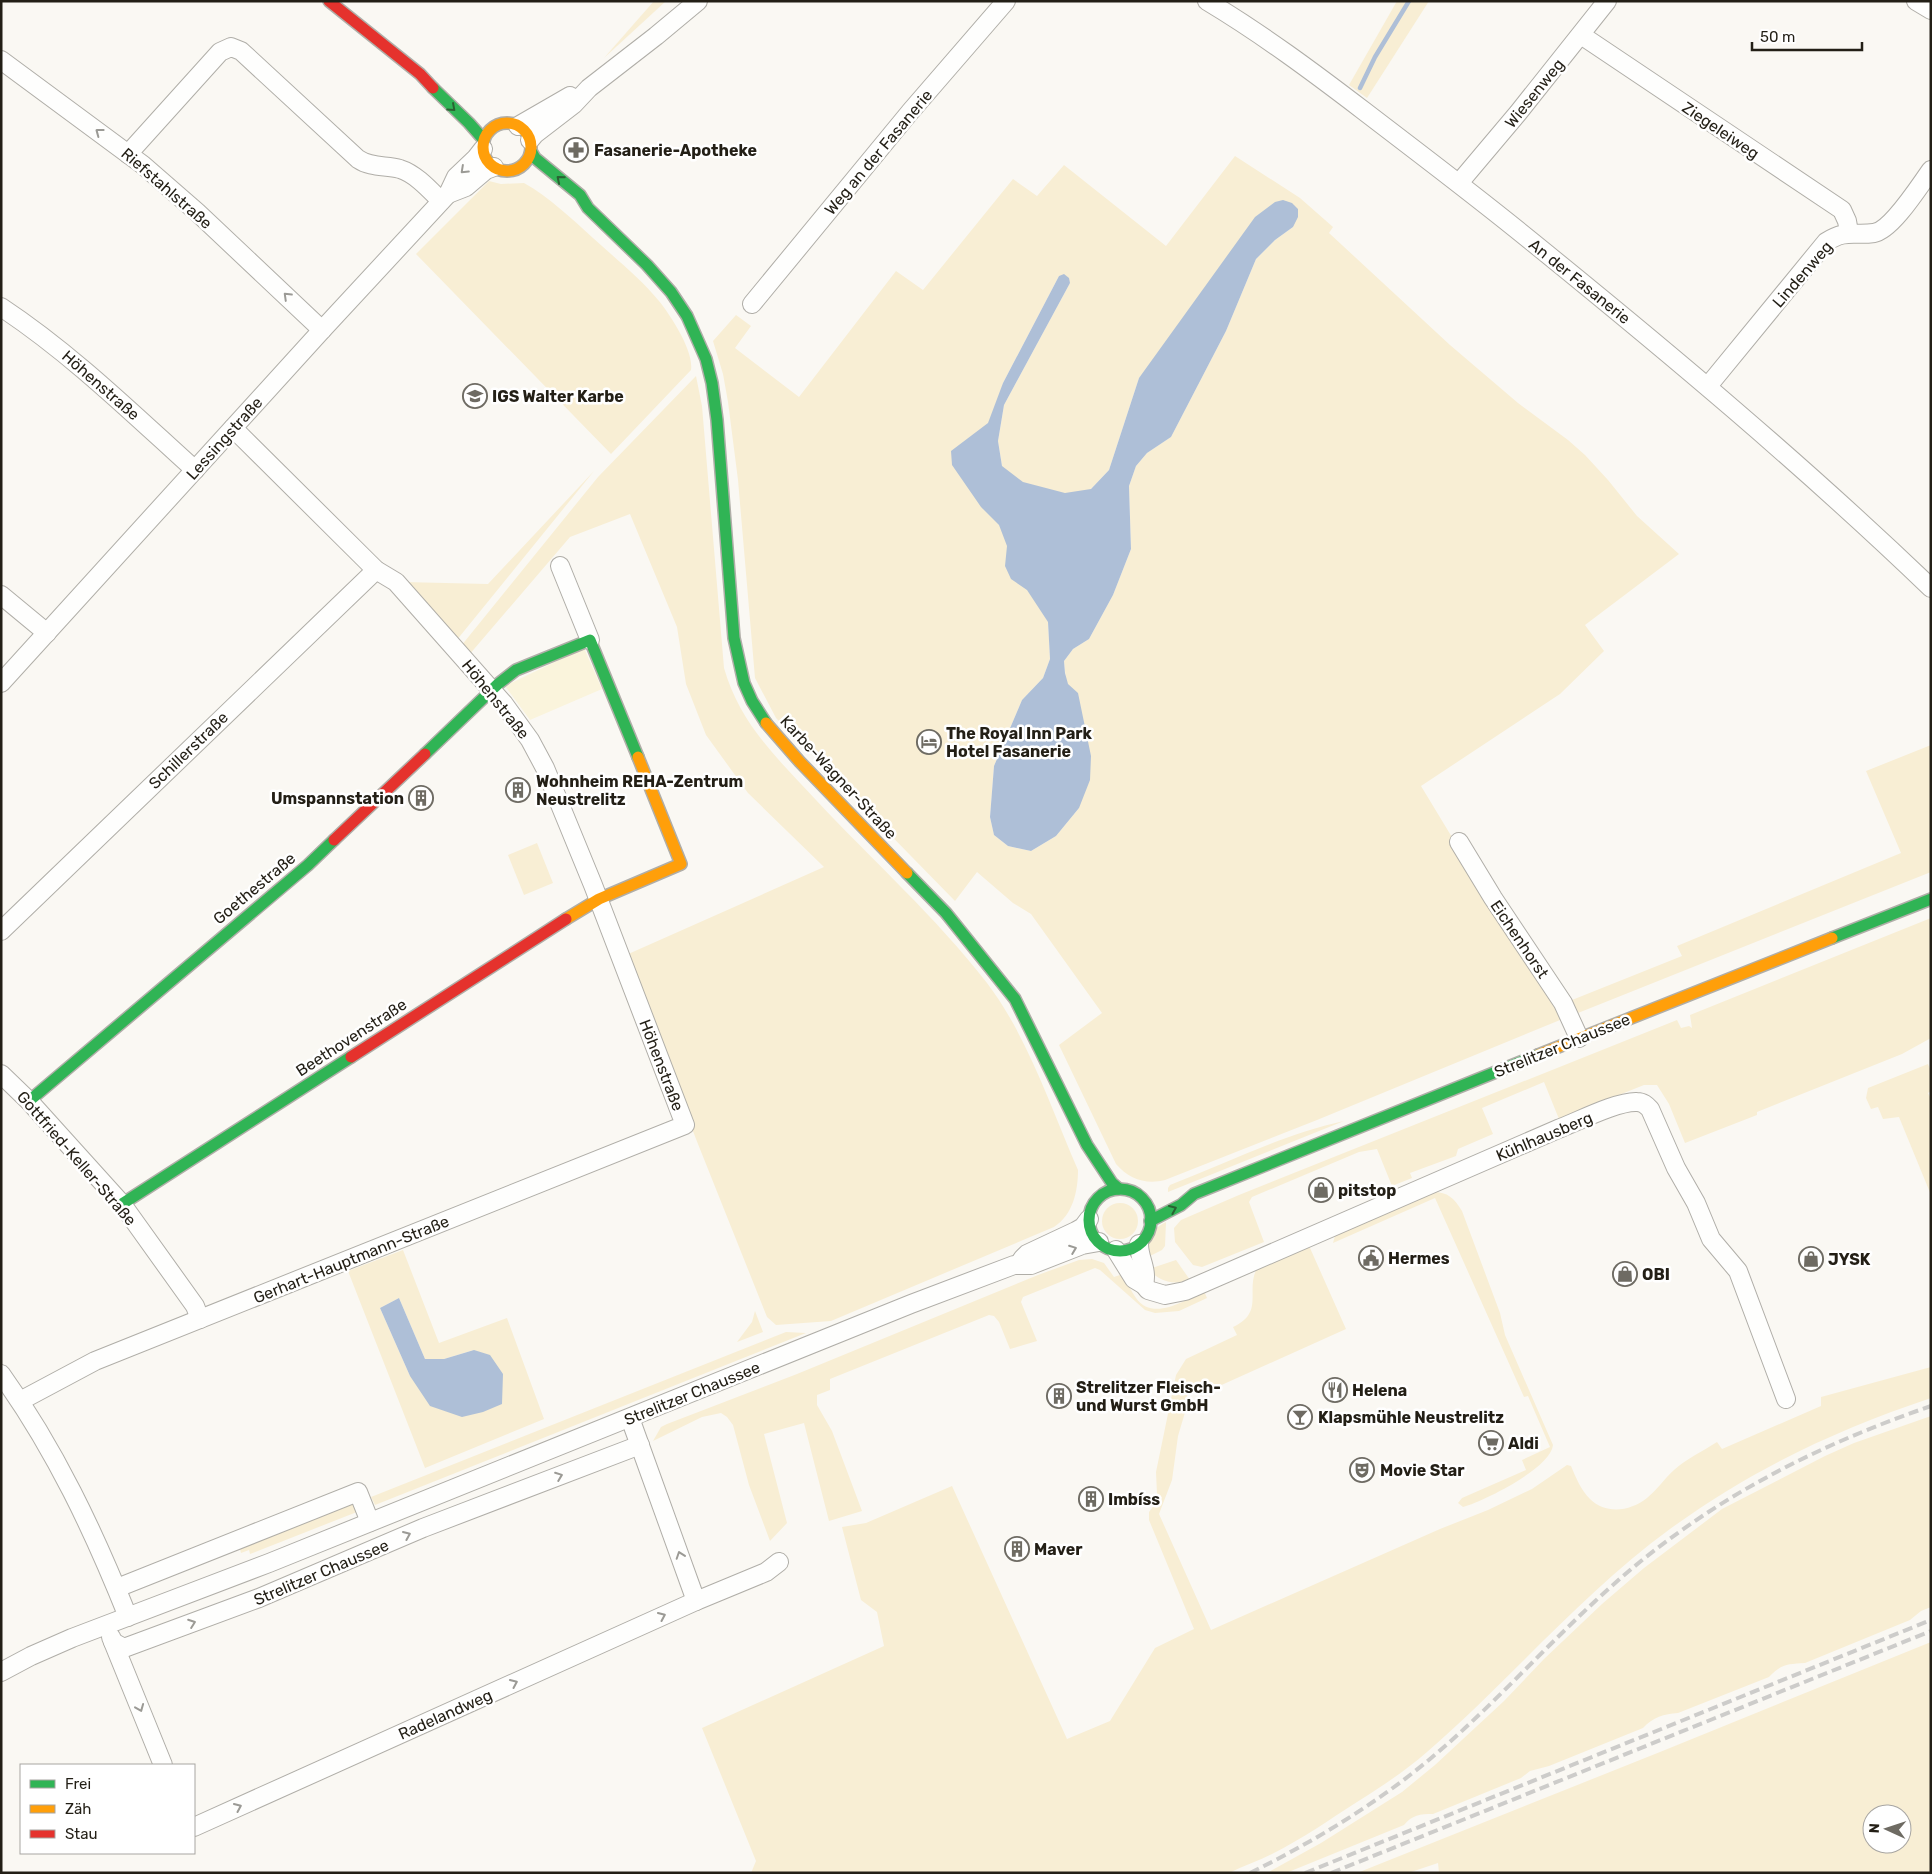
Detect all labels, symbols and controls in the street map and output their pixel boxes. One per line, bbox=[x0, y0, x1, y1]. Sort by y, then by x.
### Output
scale bar bbox=[1752, 20, 1862, 52]
text: 50 m bbox=[1760, 28, 1795, 46]
street label: Wiesenweg bbox=[1501, 55, 1568, 132]
street label: Weg an der Fasanerie bbox=[820, 86, 936, 219]
street label: Ziegeleiweg bbox=[1679, 98, 1763, 163]
one-way arrow bbox=[446, 102, 455, 111]
one-way arrow bbox=[96, 129, 105, 137]
pharmacy icon: Fasanerie-Apotheke bbox=[563, 137, 589, 163]
place label: Fasanerie-Apotheke bbox=[594, 141, 757, 160]
street label: Riefstahlstraße bbox=[117, 144, 216, 233]
one-way arrow bbox=[460, 164, 469, 173]
one-way arrow bbox=[557, 175, 566, 184]
street label: An der Fasanerie bbox=[1525, 235, 1634, 328]
street label: Lindenweg bbox=[1768, 237, 1836, 311]
one-way arrow bbox=[283, 293, 292, 302]
street label: Höhenstraße bbox=[58, 347, 143, 424]
school or university icon: IGS Walter Karbe bbox=[462, 383, 488, 409]
place label: IGS Walter Karbe bbox=[492, 387, 624, 406]
street label: Lessingstraße bbox=[182, 393, 267, 484]
street label: Höhenstraße bbox=[458, 656, 533, 743]
street label: Schillerstraße bbox=[145, 708, 232, 793]
street label: Karbe-Wagner-Straße bbox=[776, 712, 901, 843]
place label: The Royal Inn Park Hotel Fasanerie bbox=[946, 724, 1093, 761]
hotel icon: The Royal Inn Park Hotel Fasanerie bbox=[916, 729, 942, 755]
place label: Wohnheim REHA-Zentrum Neustrelitz bbox=[536, 772, 743, 809]
building icon: Wohnheim REHA-Zentrum Neustrelitz bbox=[505, 777, 531, 803]
building icon: Umspannstation bbox=[408, 785, 434, 811]
place label: Umspannstation bbox=[271, 789, 404, 808]
street label: Goethestraße bbox=[209, 848, 299, 928]
street label: Eichenhorst bbox=[1486, 897, 1553, 982]
street label: Beethovenstraße bbox=[292, 995, 410, 1080]
street label: Strelitzer Chaussee bbox=[1491, 1010, 1633, 1081]
street label: Höhenstraße bbox=[635, 1017, 688, 1114]
street label: Gottfried-Keller-Straße bbox=[13, 1087, 140, 1229]
street label: Kühlhausberg bbox=[1493, 1108, 1595, 1165]
shop icon: pitstop bbox=[1308, 1177, 1334, 1203]
place label: pitstop bbox=[1338, 1181, 1396, 1200]
one-way arrow bbox=[1168, 1205, 1177, 1215]
street label: Gerhart-Hauptmann-Straße bbox=[251, 1211, 452, 1307]
one-way arrow bbox=[1068, 1244, 1077, 1255]
public building icon: Hermes bbox=[1358, 1245, 1384, 1271]
shop icon: JYSK bbox=[1798, 1246, 1824, 1272]
place label: Hermes bbox=[1388, 1249, 1450, 1268]
place label: JYSK bbox=[1828, 1250, 1871, 1269]
shop icon: OBI bbox=[1612, 1261, 1638, 1287]
place label: OBI bbox=[1642, 1265, 1670, 1284]
street label: Strelitzer Chaussee bbox=[621, 1358, 763, 1429]
restaurant icon: Helena bbox=[1322, 1377, 1348, 1403]
place label: Strelitzer Fleisch- und Wurst GmbH bbox=[1076, 1378, 1221, 1415]
place label: Helena bbox=[1352, 1381, 1407, 1400]
building icon: Strelitzer Fleisch- und Wurst GmbH bbox=[1046, 1383, 1072, 1409]
bar icon: Klapsmühle Neustrelitz bbox=[1287, 1404, 1313, 1430]
place label: Klapsmühle Neustrelitz bbox=[1318, 1408, 1504, 1427]
supermarket icon: Aldi bbox=[1478, 1430, 1504, 1456]
place label: Aldi bbox=[1508, 1434, 1539, 1453]
theatre icon: Movie Star bbox=[1349, 1457, 1375, 1483]
place label: Movie Star bbox=[1380, 1461, 1465, 1480]
one-way arrow bbox=[554, 1472, 563, 1482]
building icon: Imbíss bbox=[1078, 1486, 1104, 1512]
place label: Imbíss bbox=[1108, 1490, 1160, 1509]
one-way arrow bbox=[402, 1530, 411, 1541]
street label: Strelitzer Chaussee bbox=[251, 1535, 392, 1610]
building icon: Maver bbox=[1004, 1536, 1030, 1562]
place label: Maver bbox=[1034, 1540, 1083, 1559]
one-way arrow bbox=[676, 1552, 686, 1560]
one-way arrow bbox=[657, 1612, 666, 1623]
one-way arrow bbox=[188, 1619, 196, 1629]
one-way arrow bbox=[509, 1678, 518, 1689]
street label: Radelandweg bbox=[395, 1685, 495, 1744]
one-way arrow bbox=[134, 1703, 144, 1712]
legend bbox=[20, 1764, 195, 1854]
text: Frei bbox=[65, 1775, 91, 1793]
text: Zäh bbox=[65, 1800, 91, 1818]
one-way arrow bbox=[233, 1802, 242, 1813]
north arrow bbox=[1862, 1804, 1912, 1854]
text: N bbox=[1866, 1823, 1883, 1834]
text: Stau bbox=[65, 1825, 98, 1843]

